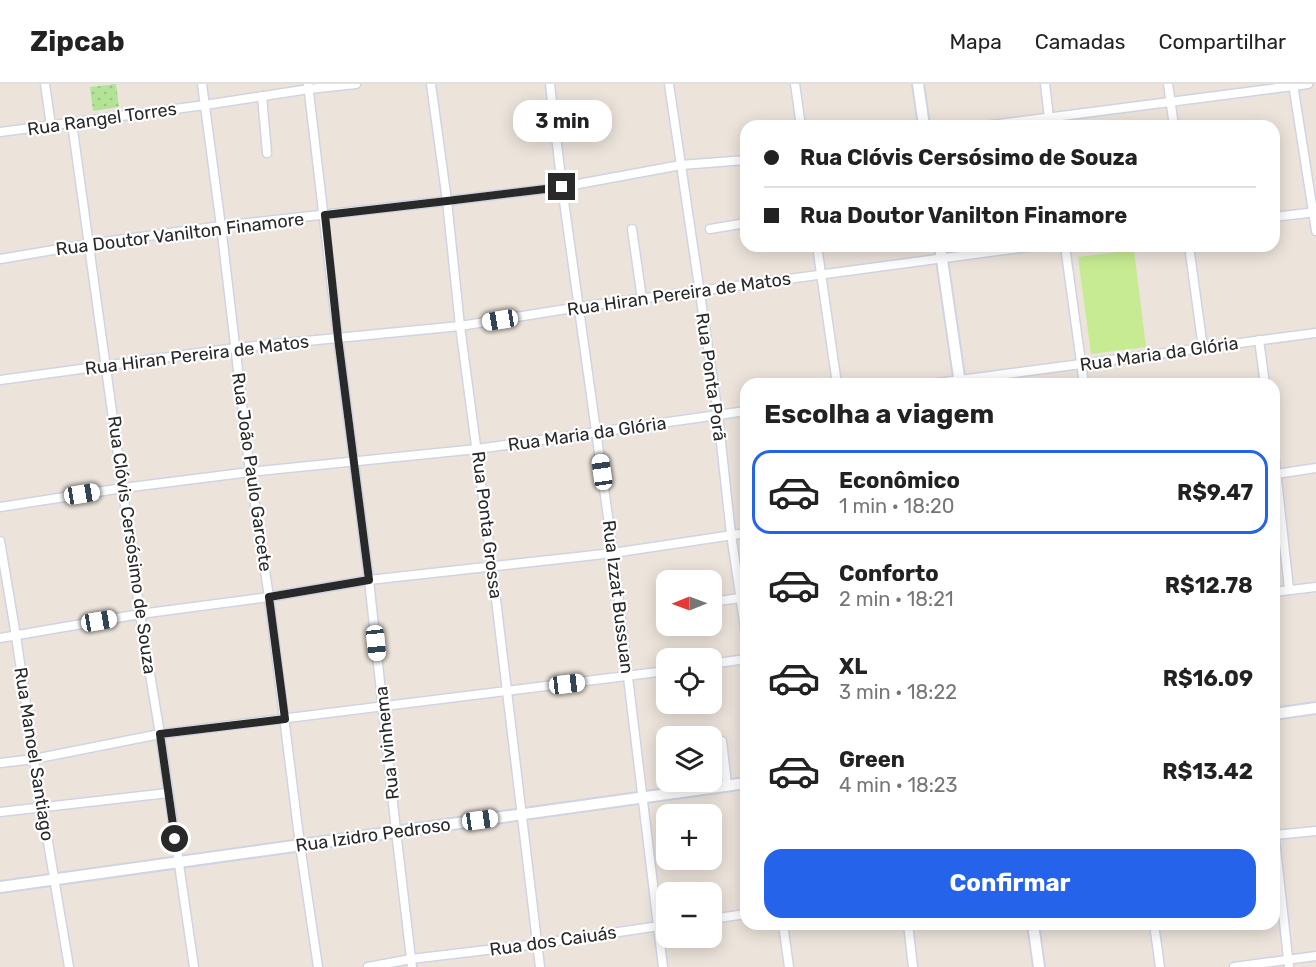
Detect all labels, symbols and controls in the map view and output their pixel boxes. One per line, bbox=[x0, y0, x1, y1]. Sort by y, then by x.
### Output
text: Zipcab bbox=[30, 25, 125, 58]
text: Mapa bbox=[949, 29, 1002, 54]
text: Camadas bbox=[1035, 29, 1125, 54]
text: Compartilhar bbox=[1158, 29, 1286, 54]
street label: Rua Rangel Torres bbox=[26, 98, 178, 140]
callout: 3 min bbox=[512, 100, 612, 142]
text: 3 min bbox=[535, 109, 590, 133]
text: Rua Clóvis Cersósimo de Souza bbox=[800, 144, 1138, 171]
route end bbox=[548, 173, 575, 200]
text: Rua Doutor Vanilton Finamore bbox=[800, 202, 1127, 229]
street label: Rua Doutor Vanilton Finamore bbox=[55, 208, 305, 260]
street label: Rua Hiran Pereira de Matos bbox=[566, 267, 792, 321]
car bbox=[481, 308, 519, 332]
street label: Rua Ponta Porã bbox=[691, 311, 731, 443]
street label: Rua Hiran Pereira de Matos bbox=[84, 330, 310, 380]
street label: Rua Maria da Glória bbox=[1078, 332, 1240, 376]
street label: Rua João Paulo Garcete bbox=[227, 371, 277, 573]
text: Escolha a viagem bbox=[764, 398, 994, 430]
street label: Rua Maria da Glória bbox=[506, 412, 668, 456]
street label: Rua Clóvis Cersósimo de Souza bbox=[103, 414, 161, 676]
street label: Rua Ponta Grossa bbox=[467, 450, 507, 600]
car bbox=[591, 453, 613, 491]
icon: car bbox=[767, 465, 821, 519]
text: Econômico bbox=[839, 467, 960, 494]
text: R$9.47 bbox=[1177, 479, 1253, 506]
car bbox=[63, 482, 101, 506]
text: 1 min · 18:20 bbox=[839, 494, 954, 518]
street label: Rua Izzat Bussuan bbox=[598, 519, 638, 675]
icon: car bbox=[767, 558, 821, 612]
text: Conforto bbox=[839, 560, 939, 587]
north arrow bbox=[656, 570, 722, 636]
map controls bbox=[656, 570, 722, 948]
text: R$12.78 bbox=[1165, 572, 1253, 599]
text: 2 min · 18:21 bbox=[839, 587, 953, 611]
car bbox=[80, 609, 118, 633]
car bbox=[365, 624, 387, 662]
button: locate bbox=[656, 648, 722, 714]
icon: car bbox=[767, 651, 821, 705]
text: XL bbox=[839, 653, 867, 680]
text: R$16.09 bbox=[1163, 665, 1253, 692]
street label: Rua Manoel Santiago bbox=[9, 666, 59, 842]
car bbox=[548, 673, 586, 695]
text: 3 min · 18:22 bbox=[839, 680, 957, 704]
street label: Rua Ivinhema bbox=[370, 685, 404, 801]
button: layers bbox=[656, 726, 722, 792]
icon: car bbox=[767, 744, 821, 798]
text: Green bbox=[839, 746, 905, 773]
text: R$13.42 bbox=[1162, 758, 1253, 785]
text: 4 min · 18:23 bbox=[839, 773, 958, 797]
button: + bbox=[656, 804, 722, 870]
car bbox=[461, 809, 499, 831]
street label: Rua Izidro Pedroso bbox=[294, 813, 452, 857]
route start bbox=[161, 825, 188, 852]
button: Confirmar bbox=[764, 849, 1256, 918]
button: − bbox=[656, 882, 722, 948]
street label: Rua dos Caiuás bbox=[488, 921, 618, 961]

